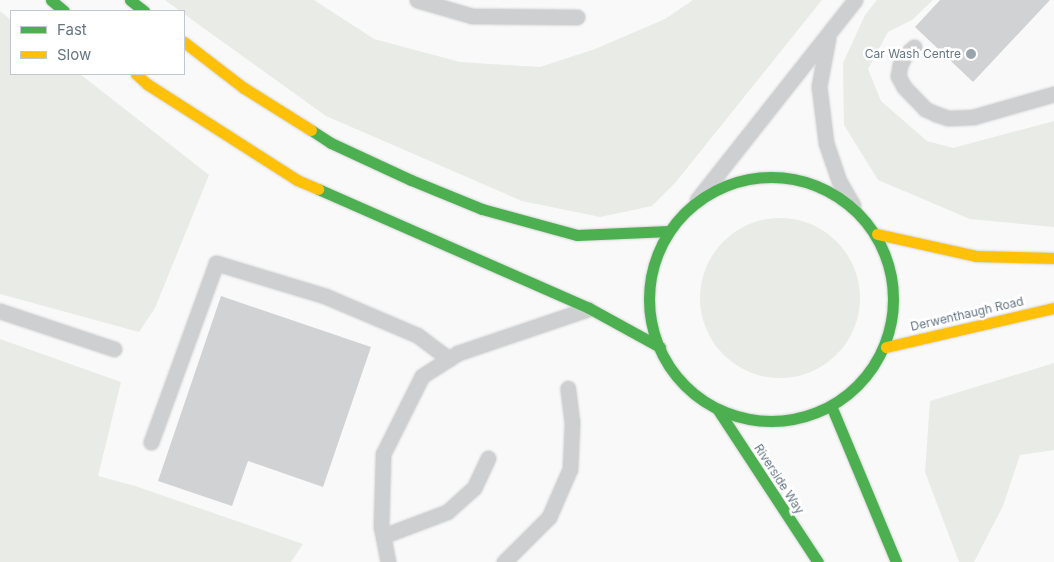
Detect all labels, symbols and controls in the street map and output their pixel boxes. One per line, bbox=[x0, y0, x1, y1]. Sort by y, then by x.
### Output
legend bbox=[10, 10, 185, 75]
text: Fast bbox=[57, 20, 87, 39]
text: Slow bbox=[57, 45, 91, 64]
place label: Car Wash Centre bbox=[865, 47, 961, 61]
marker: Car Wash Centre bbox=[965, 48, 977, 60]
street label: Derwenthaugh Road bbox=[909, 294, 1025, 334]
street label: Riverside Way bbox=[751, 441, 807, 517]

